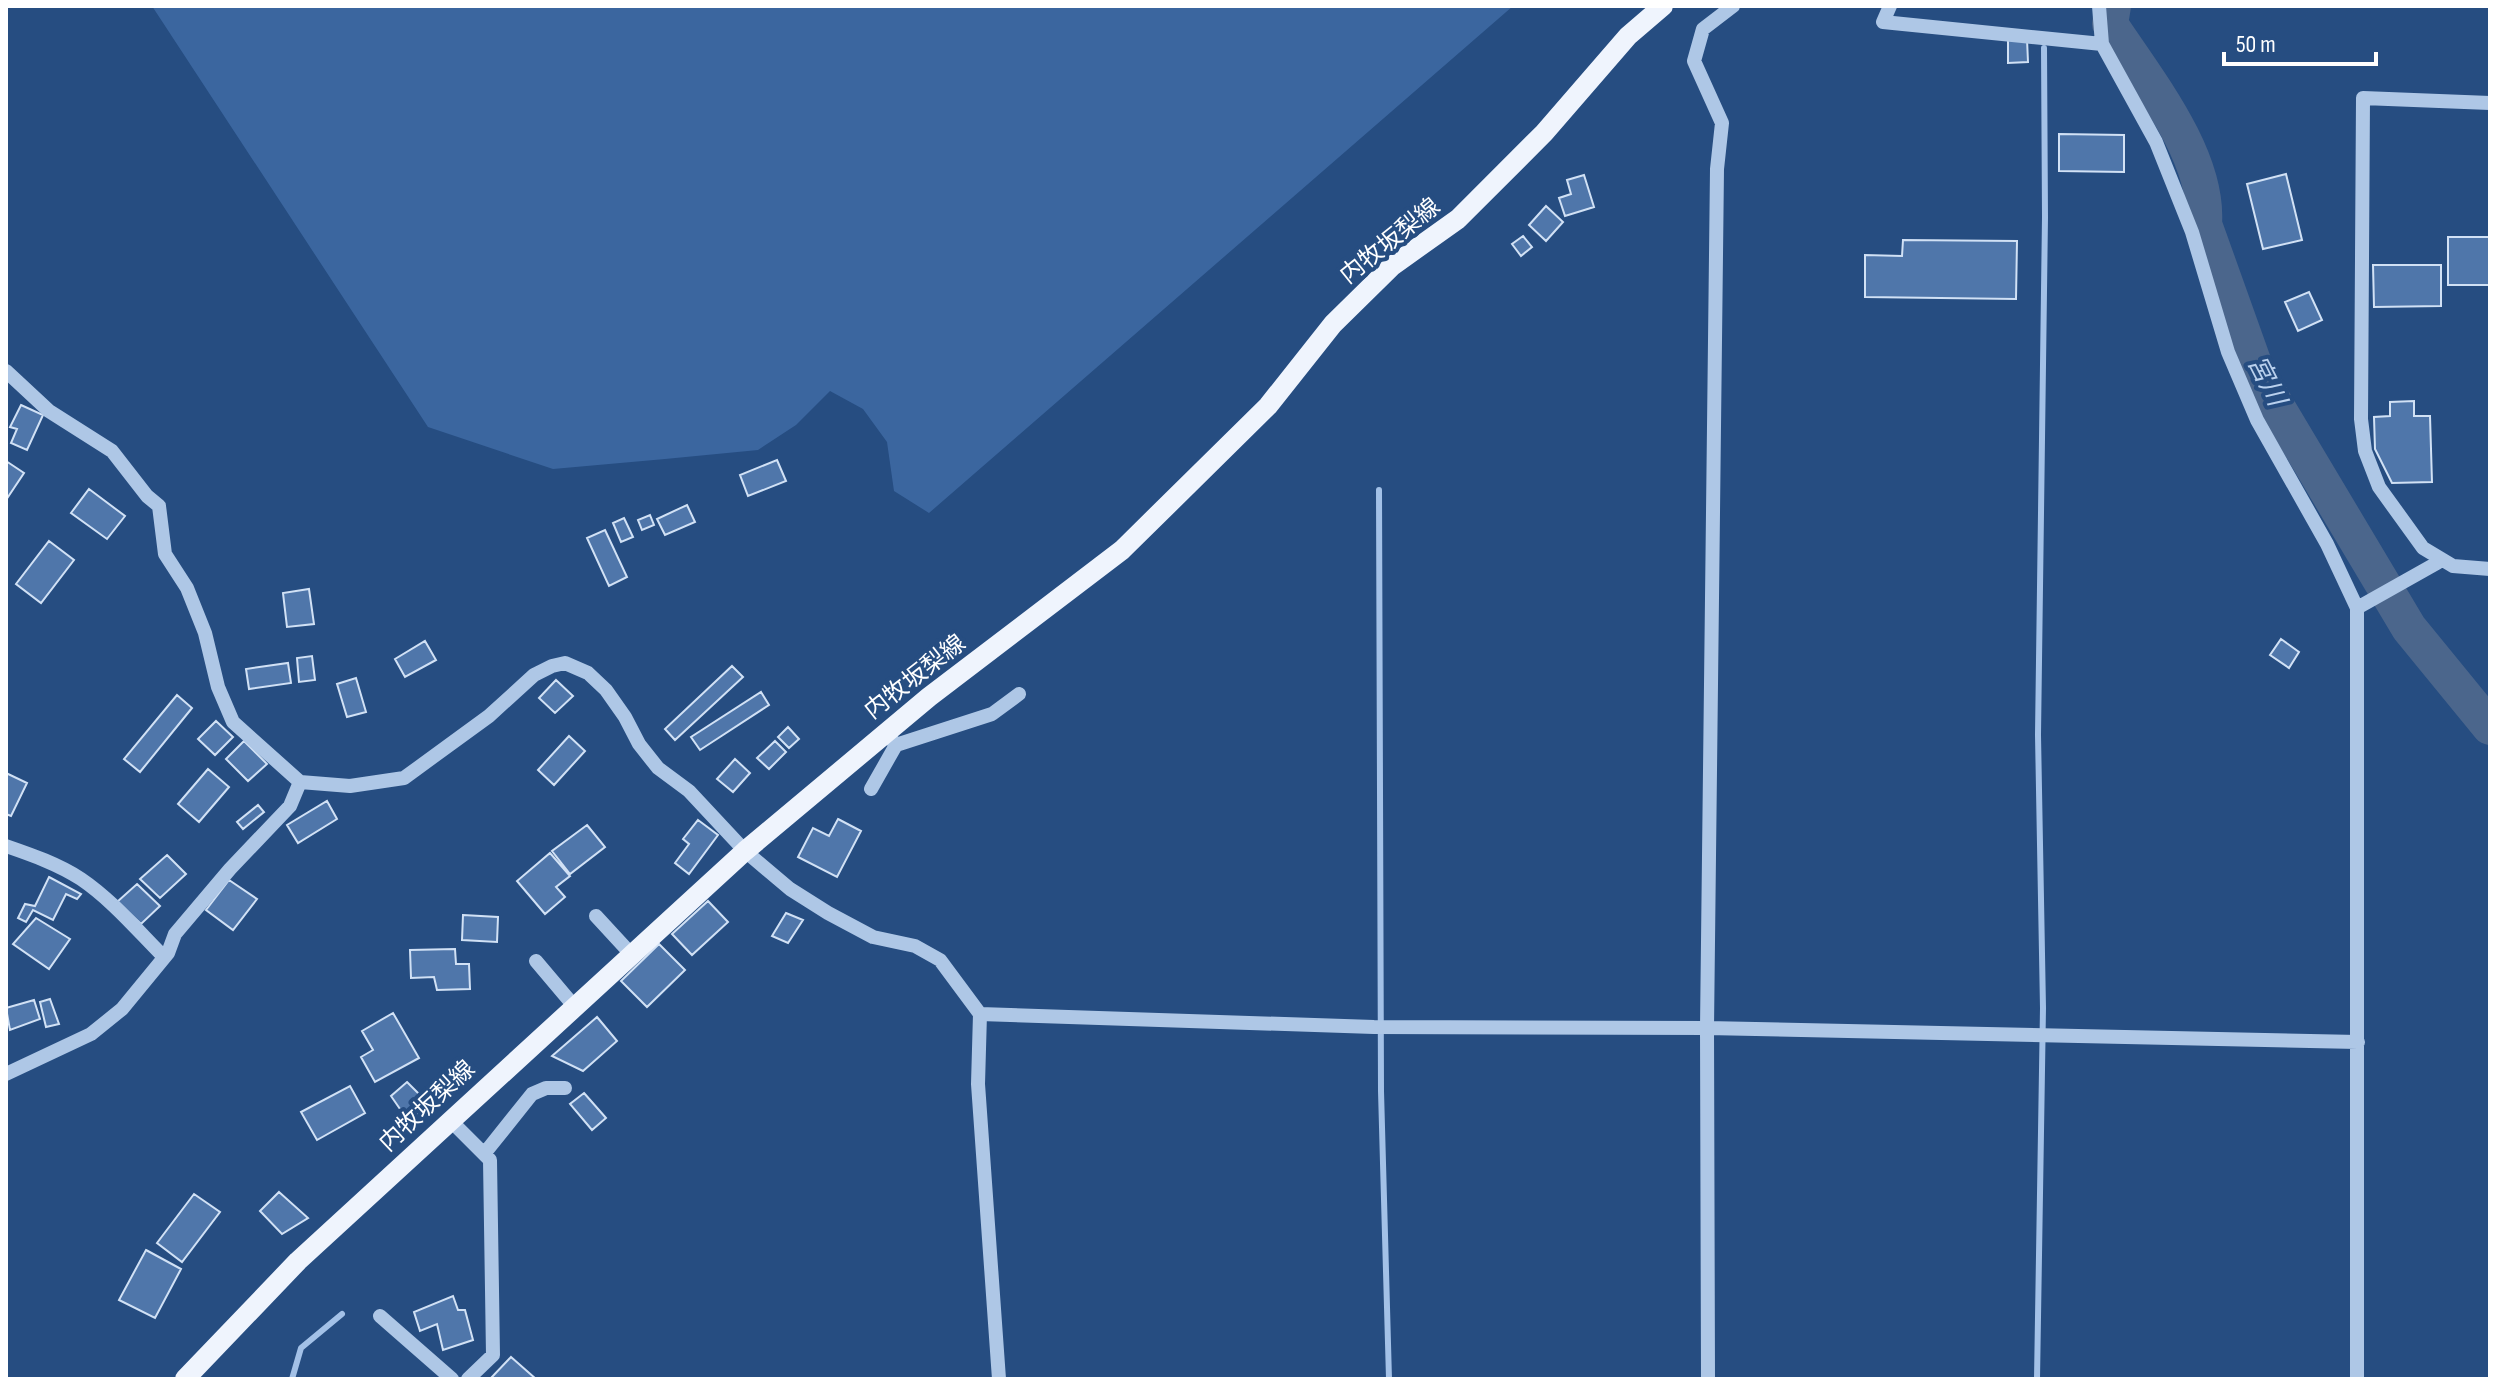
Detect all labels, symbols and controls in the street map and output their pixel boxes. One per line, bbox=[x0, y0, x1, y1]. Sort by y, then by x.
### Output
scale bar bbox=[2224, 16, 2376, 66]
text: 50 m bbox=[2236, 30, 2276, 59]
street label: 内牧坂梨線 bbox=[1334, 192, 1446, 290]
water label: 宮川 bbox=[2240, 351, 2293, 414]
street label: 内牧坂梨線 bbox=[859, 629, 971, 725]
street label: 内牧坂梨線 bbox=[373, 1054, 481, 1158]

